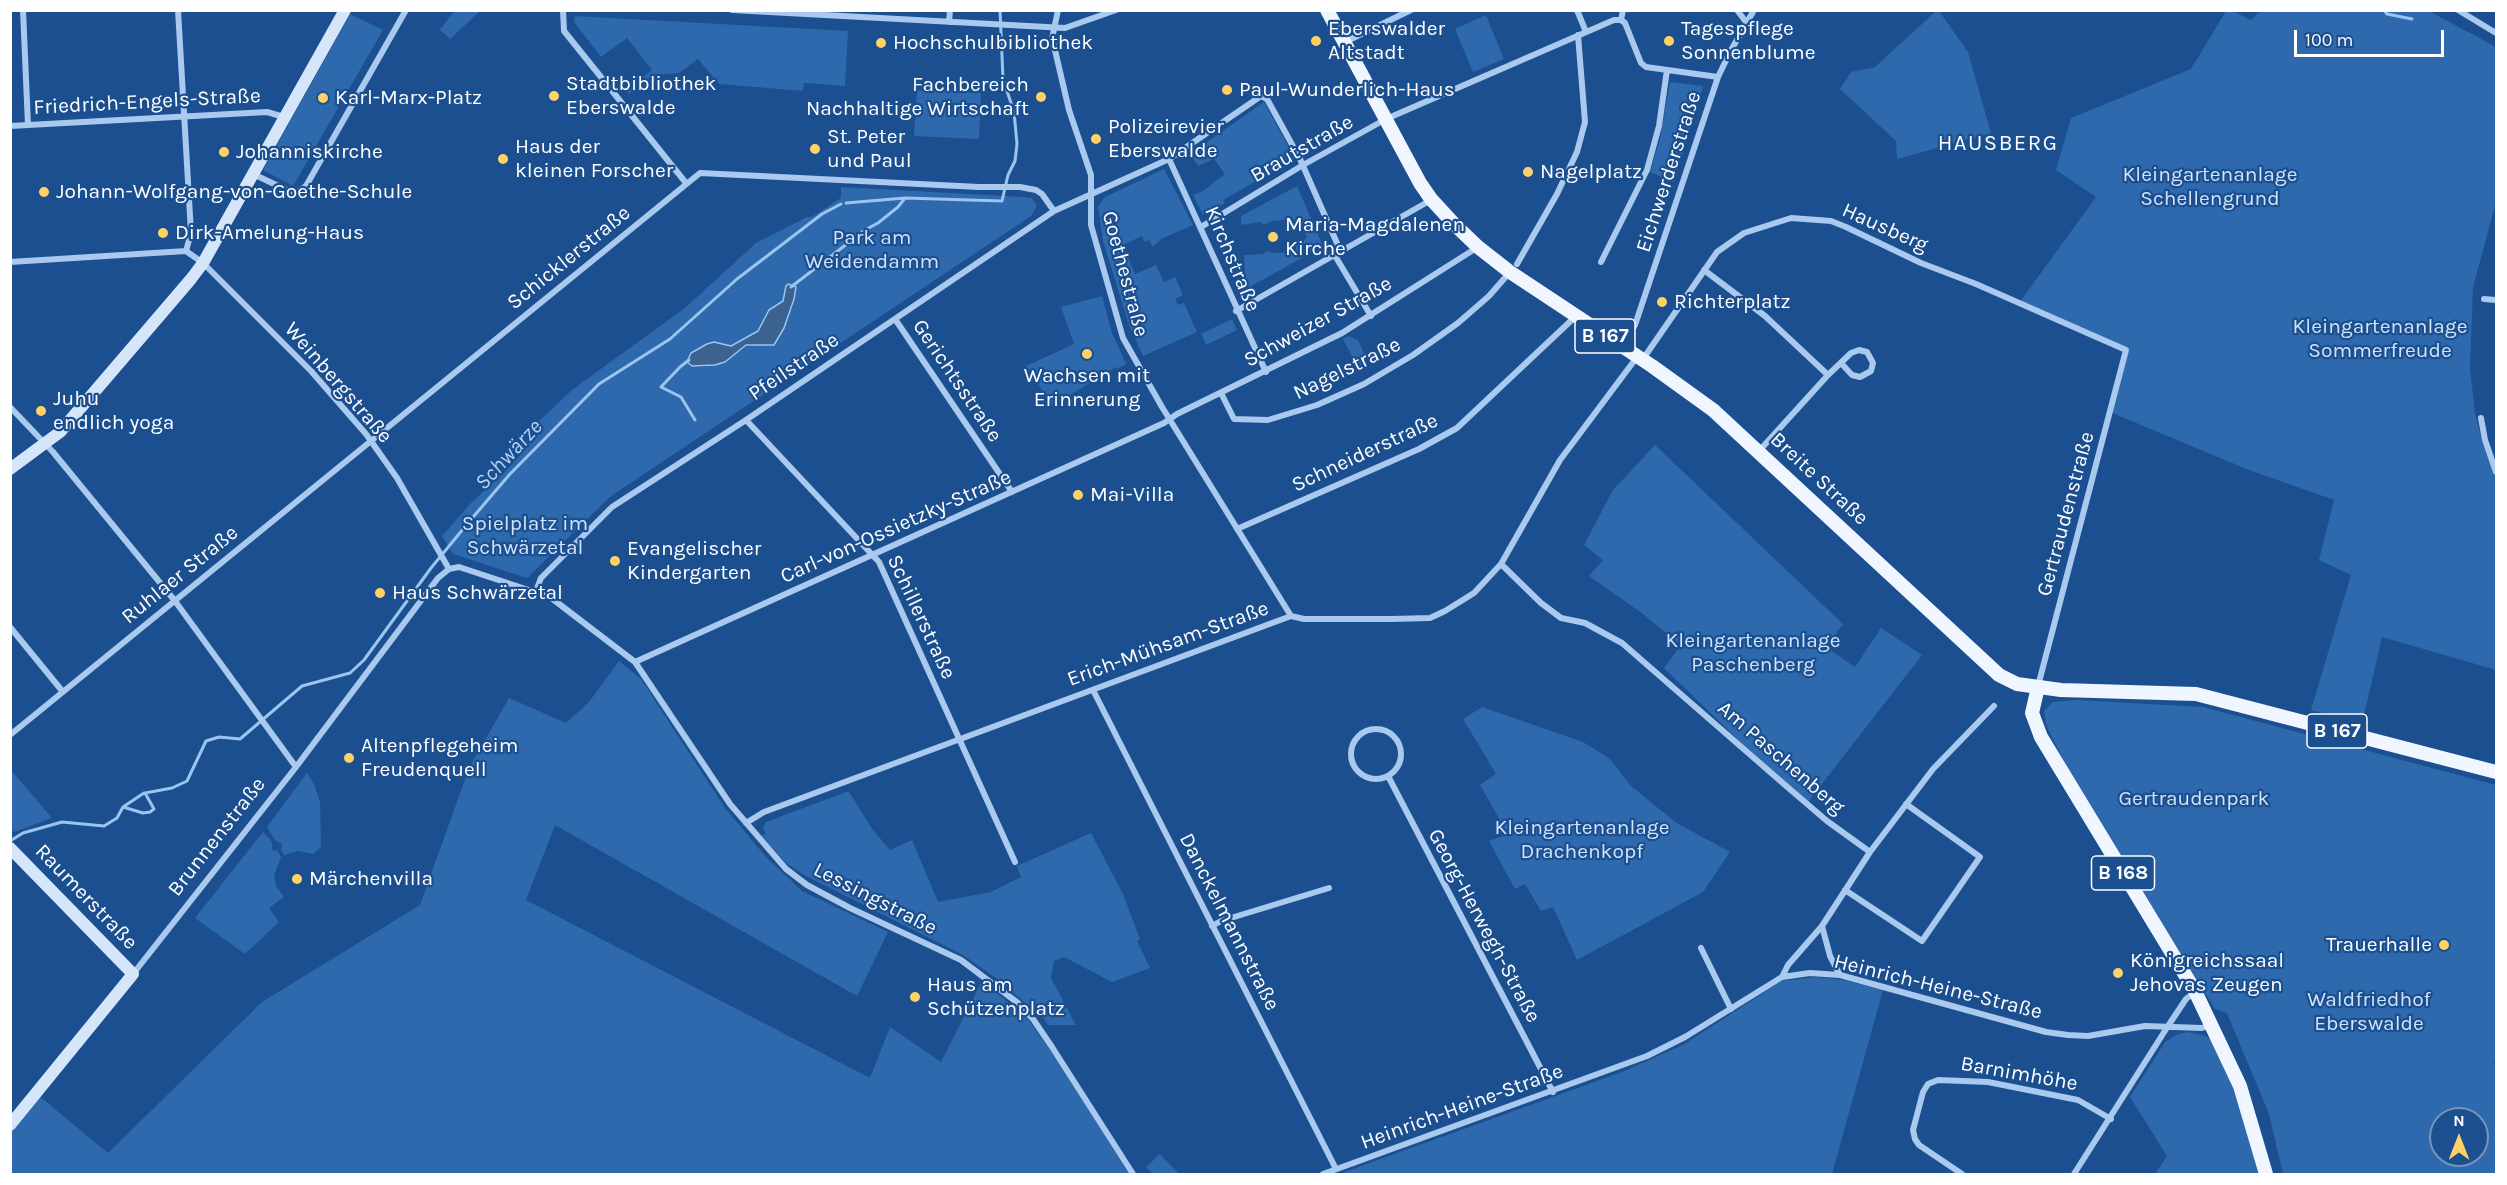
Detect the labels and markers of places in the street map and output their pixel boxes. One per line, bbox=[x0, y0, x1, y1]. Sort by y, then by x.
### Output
place label: Eberswalder Altstadt bbox=[1328, 16, 1445, 66]
place label: Tagespflege Sonnenblume bbox=[1681, 16, 1815, 66]
place label: Hochschulbibliothek bbox=[893, 30, 1093, 56]
marker: Eberswalder Altstadt bbox=[1309, 34, 1323, 48]
marker: Tagespflege Sonnenblume bbox=[1662, 34, 1676, 48]
marker: Hochschulbibliothek bbox=[874, 36, 888, 50]
place label: Stadtbibliothek Eberswalde bbox=[566, 71, 716, 121]
place label: Fachbereich Nachhaltige Wirtschaft bbox=[806, 72, 1029, 122]
place label: Paul-Wunderlich-Haus bbox=[1239, 77, 1455, 103]
marker: Paul-Wunderlich-Haus bbox=[1220, 83, 1234, 97]
place label: Karl-Marx-Platz bbox=[335, 85, 482, 111]
marker: Stadtbibliothek Eberswalde bbox=[547, 89, 561, 103]
marker: Fachbereich Nachhaltige Wirtschaft bbox=[1034, 90, 1048, 104]
marker: Karl-Marx-Platz bbox=[316, 91, 330, 105]
place label: Polizeirevier Eberswalde bbox=[1108, 114, 1224, 164]
place label: St. Peter und Paul bbox=[827, 124, 912, 174]
marker: Polizeirevier Eberswalde bbox=[1089, 132, 1103, 146]
place label: Haus der kleinen Forscher bbox=[515, 134, 673, 184]
place label: Johanniskirche bbox=[236, 139, 383, 165]
marker: St. Peter und Paul bbox=[808, 142, 822, 156]
marker: Johanniskirche bbox=[217, 145, 231, 159]
marker: Haus der kleinen Forscher bbox=[496, 152, 510, 166]
place label: Nagelplatz bbox=[1540, 159, 1642, 185]
marker: Nagelplatz bbox=[1521, 165, 1535, 179]
place label: Johann-Wolfgang-von-Goethe-Schule bbox=[56, 179, 412, 205]
marker: Johann-Wolfgang-von-Goethe-Schule bbox=[37, 185, 51, 199]
place label: Maria-Magdalenen Kirche bbox=[1285, 212, 1465, 262]
place label: Dirk-Amelung-Haus bbox=[175, 220, 364, 246]
marker: Dirk-Amelung-Haus bbox=[156, 226, 170, 240]
marker: Maria-Magdalenen Kirche bbox=[1266, 230, 1280, 244]
place label: Richterplatz bbox=[1674, 289, 1790, 315]
marker: Richterplatz bbox=[1655, 295, 1669, 309]
marker: Wachsen mit Erinnerung bbox=[1080, 347, 1094, 361]
place label: Wachsen mit Erinnerung bbox=[1024, 363, 1150, 413]
place label: Juhu endlich yoga bbox=[53, 386, 174, 436]
marker: Juhu endlich yoga bbox=[34, 404, 48, 418]
place label: Mai-Villa bbox=[1090, 482, 1174, 508]
marker: Mai-Villa bbox=[1071, 488, 1085, 502]
place label: Evangelischer Kindergarten bbox=[627, 536, 761, 586]
marker: Evangelischer Kindergarten bbox=[608, 554, 622, 568]
place label: Haus Schwärzetal bbox=[392, 580, 563, 606]
marker: Haus Schwärzetal bbox=[373, 586, 387, 600]
place label: Altenpflegeheim Freudenquell bbox=[361, 733, 518, 783]
marker: Altenpflegeheim Freudenquell bbox=[342, 751, 356, 765]
place label: Märchenvilla bbox=[309, 866, 433, 892]
marker: Märchenvilla bbox=[290, 872, 304, 886]
place label: Trauerhalle bbox=[2326, 932, 2432, 958]
marker: Trauerhalle bbox=[2437, 938, 2451, 952]
place label: Königreichssaal Jehovas Zeugen bbox=[2130, 948, 2284, 998]
marker: Königreichssaal Jehovas Zeugen bbox=[2111, 966, 2125, 980]
place label: Haus am Schützenplatz bbox=[927, 972, 1065, 1022]
marker: Haus am Schützenplatz bbox=[908, 990, 922, 1004]

